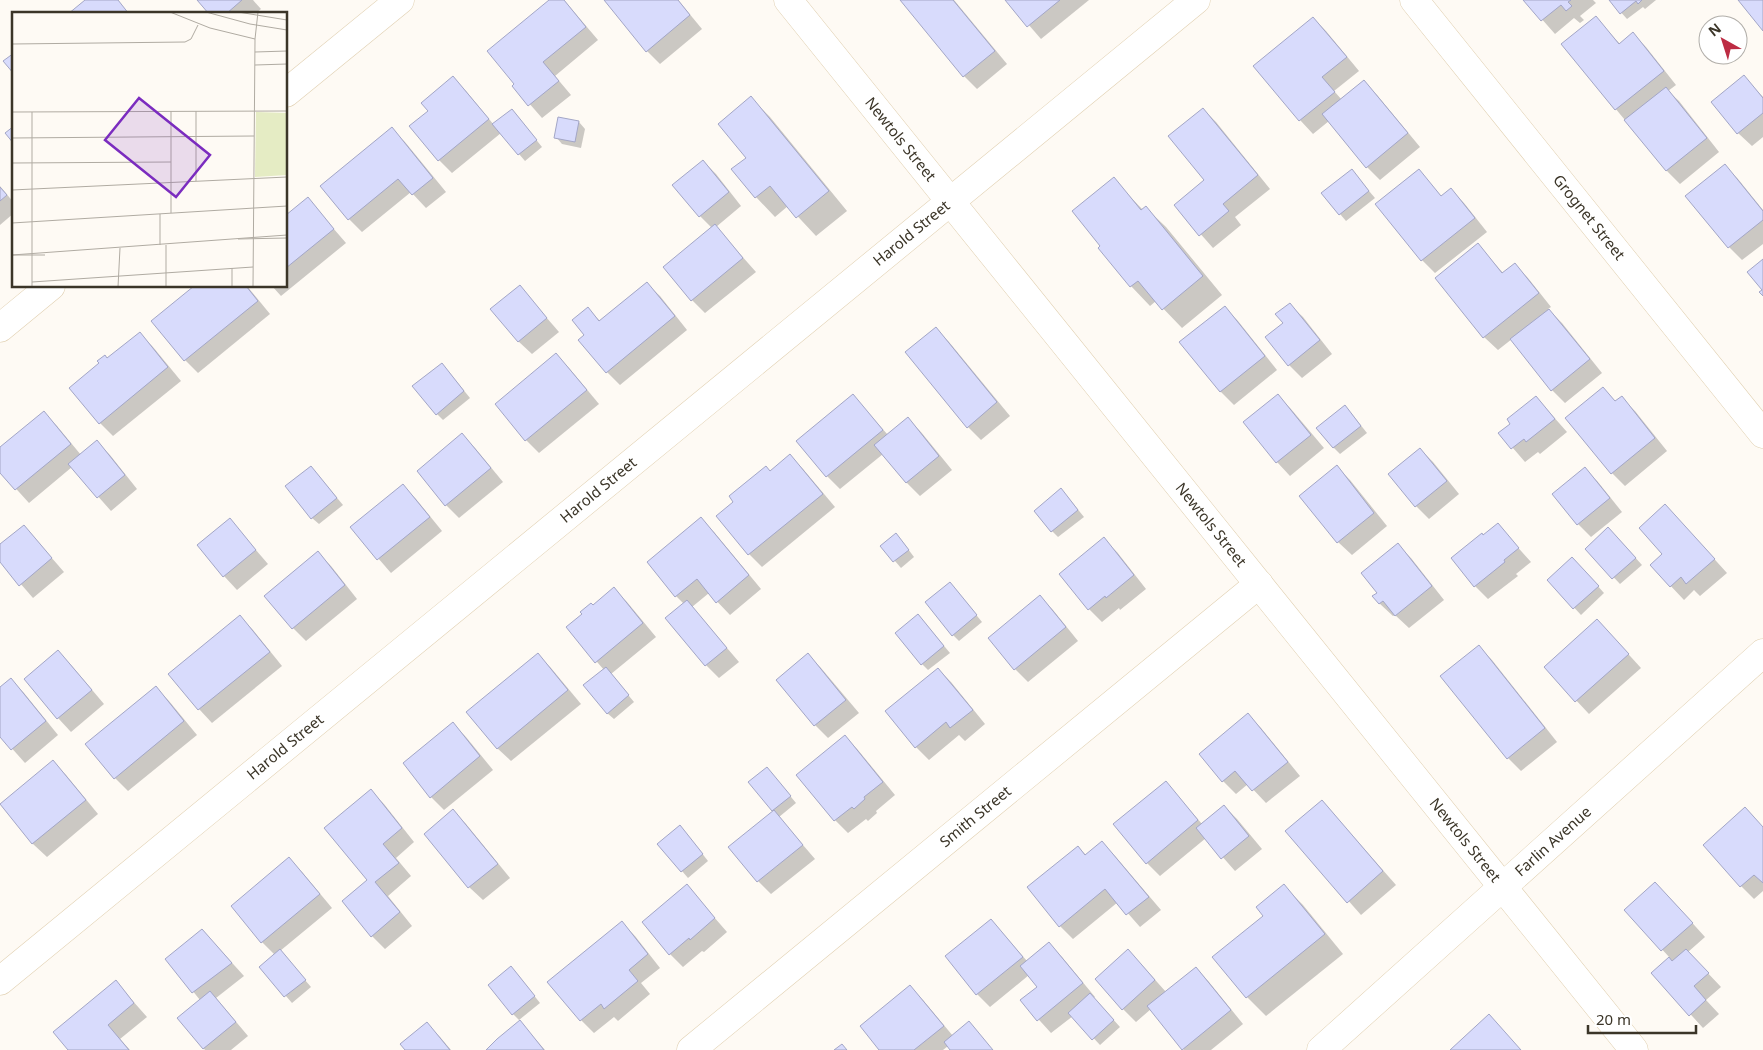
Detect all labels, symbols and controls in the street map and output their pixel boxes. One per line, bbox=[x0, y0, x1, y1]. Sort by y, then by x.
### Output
inset map bbox=[12, 12, 288, 288]
north arrow bbox=[1698, 15, 1748, 65]
text: N bbox=[1704, 19, 1725, 40]
street label: Newtols Street bbox=[861, 92, 941, 186]
street label: Grognet Street bbox=[1549, 170, 1630, 264]
street label: Harold Street bbox=[868, 195, 954, 270]
street label: Harold Street bbox=[555, 452, 641, 527]
street label: Newtols Street bbox=[1172, 478, 1252, 571]
street label: Harold Street bbox=[242, 708, 328, 784]
street label: Smith Street bbox=[935, 780, 1015, 851]
street label: Newtols Street bbox=[1426, 793, 1506, 886]
street label: Farlin Avenue bbox=[1510, 801, 1595, 880]
scale bar bbox=[1588, 1002, 1696, 1034]
text: 20 m bbox=[1596, 1009, 1631, 1029]

